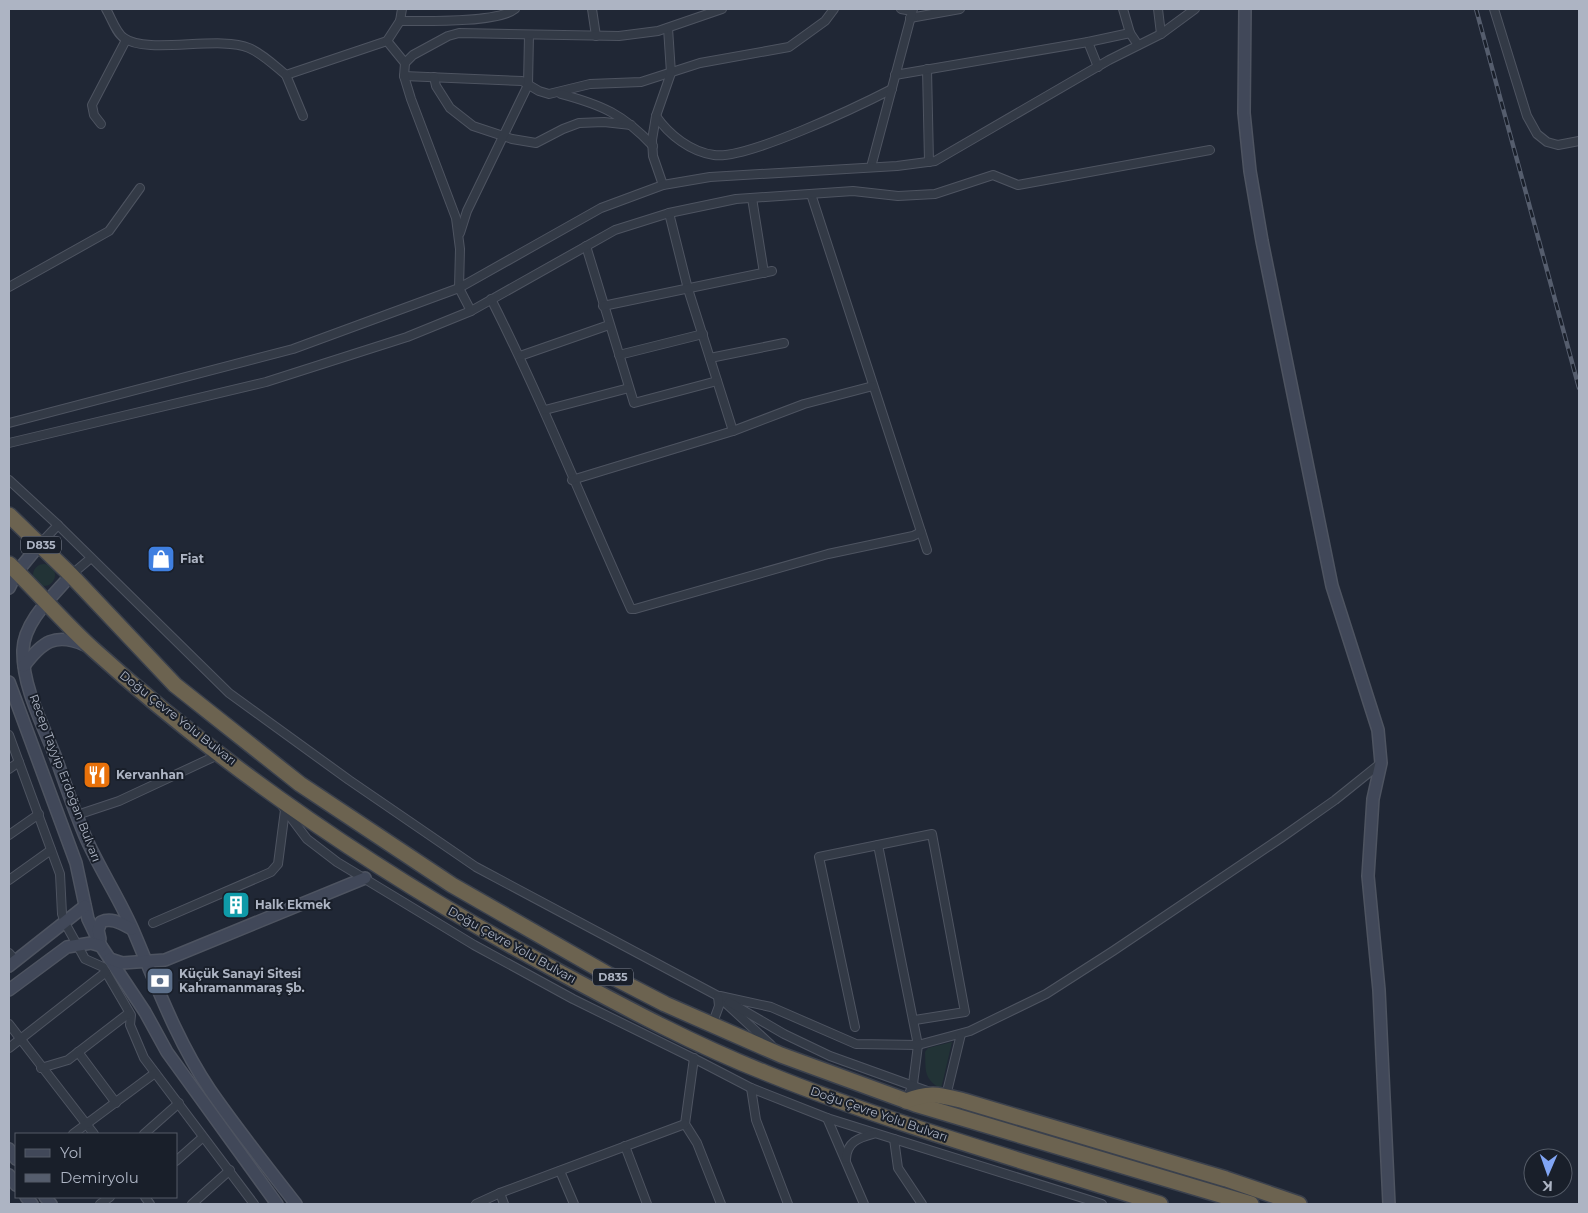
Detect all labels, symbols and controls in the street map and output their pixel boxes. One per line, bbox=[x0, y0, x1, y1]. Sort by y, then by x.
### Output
road number: D835 bbox=[21, 536, 61, 554]
shop icon: Fiat bbox=[146, 544, 176, 574]
place label: Fiat bbox=[180, 551, 205, 566]
street label: Doğu Çevre Yolu Bulvarı bbox=[117, 667, 240, 768]
street label: Recep Tayyip Erdoğan Bulvarı bbox=[26, 692, 104, 864]
restaurant icon: Kervanhan bbox=[82, 760, 112, 790]
place label: Kervanhan bbox=[116, 767, 184, 782]
building icon: Halk Ekmek bbox=[221, 890, 251, 920]
place label: Halk Ekmek bbox=[255, 897, 331, 912]
street label: Doğu Çevre Yolu Bulvarı bbox=[446, 903, 579, 986]
bank icon: Küçük Sanayi Sitesi Kahramanmaraş Şb. bbox=[145, 966, 175, 996]
place label: Küçük Sanayi Sitesi Kahramanmaraş Şb. bbox=[179, 966, 305, 995]
road number: D835 bbox=[593, 969, 633, 986]
street label: Doğu Çevre Yolu Bulvarı bbox=[809, 1083, 950, 1144]
legend bbox=[15, 1133, 178, 1198]
text: Yol bbox=[60, 1143, 82, 1162]
north arrow bbox=[1523, 1148, 1573, 1198]
text: Demiryolu bbox=[60, 1168, 139, 1187]
text: K bbox=[1541, 1177, 1553, 1195]

